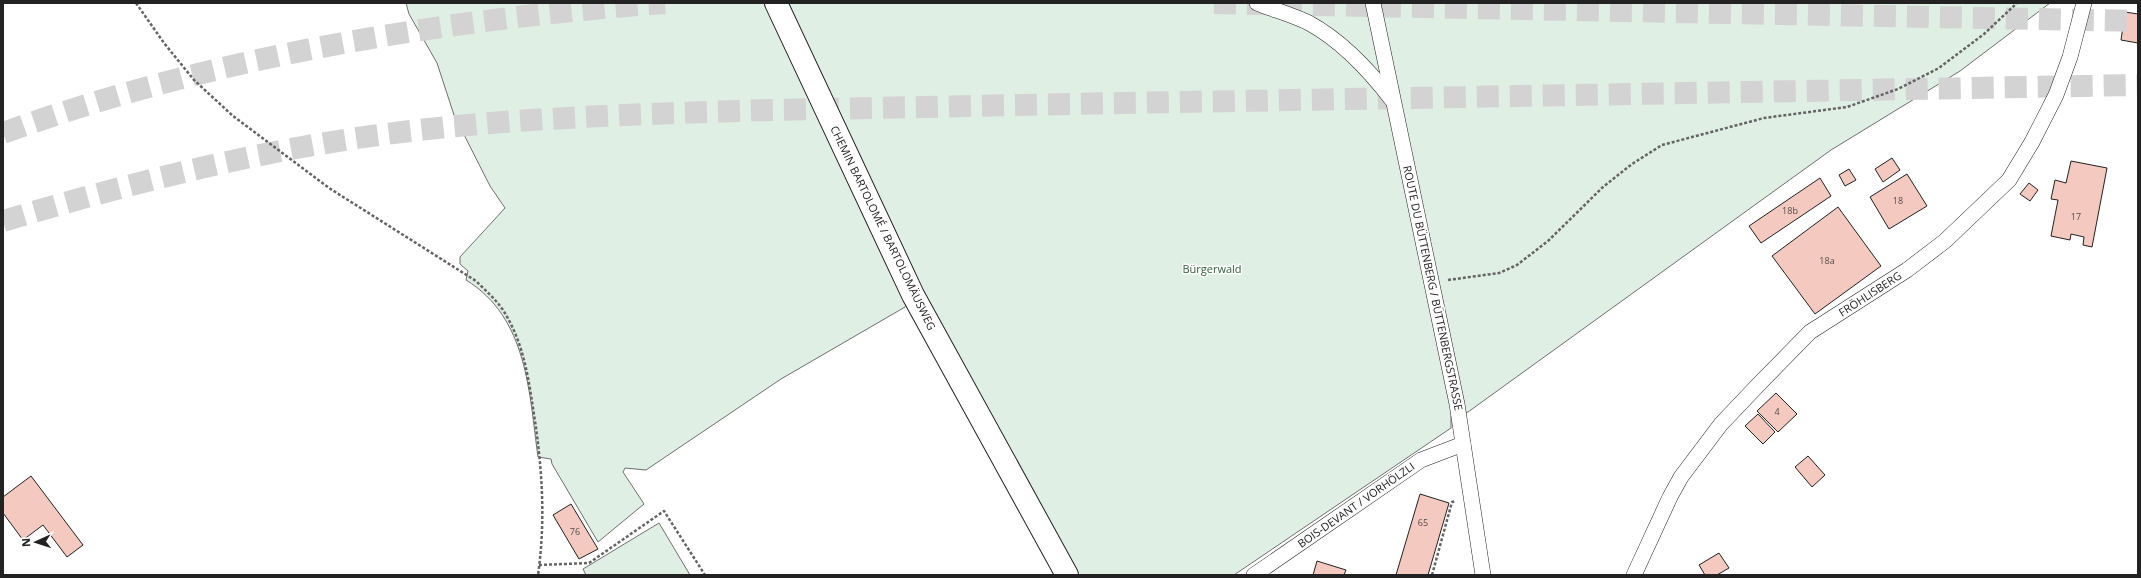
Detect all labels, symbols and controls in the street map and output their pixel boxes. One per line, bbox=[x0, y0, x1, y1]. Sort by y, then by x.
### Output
street label: CHEMIN BARTOLOMÉ / BARTOLOMÄUSWEG bbox=[827, 123, 940, 333]
street label: ROUTE DU BÜTTENBERG / BÜTTENBERGSTRASSE bbox=[1400, 164, 1467, 412]
house number: 18 bbox=[1893, 194, 1903, 207]
house number: 18b bbox=[1782, 204, 1798, 217]
house number: 17 bbox=[2071, 210, 2081, 223]
house number: 18a bbox=[1819, 254, 1835, 267]
park label: Bürgerwald bbox=[1182, 261, 1242, 276]
street label: FRÖHLISBERG bbox=[1835, 268, 1904, 319]
house number: 4 bbox=[1774, 405, 1780, 418]
street label: BOIS-DEVANT / VORHÖLZLI bbox=[1294, 458, 1417, 551]
house number: 65 bbox=[1418, 516, 1428, 529]
north arrow bbox=[16, 522, 56, 562]
house number: 76 bbox=[570, 525, 580, 538]
text: N bbox=[18, 538, 33, 547]

